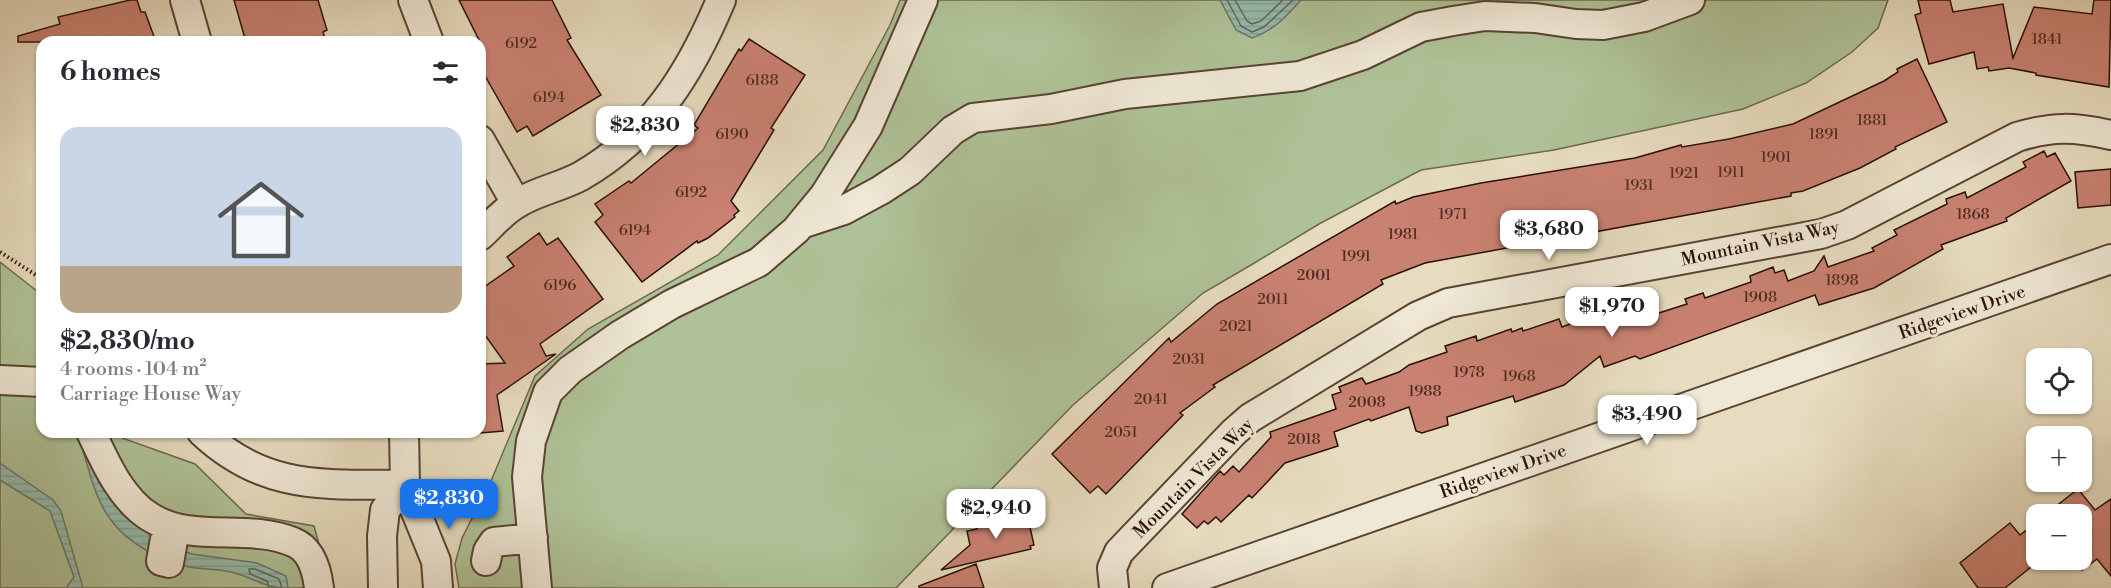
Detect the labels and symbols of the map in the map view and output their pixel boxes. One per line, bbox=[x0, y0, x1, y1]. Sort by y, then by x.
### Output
house number: 1841 bbox=[2032, 30, 2063, 49]
house number: 6192 bbox=[505, 34, 537, 53]
house number: 6188 bbox=[745, 71, 779, 90]
house number: 6194 bbox=[533, 88, 565, 107]
pin: $2,830 bbox=[596, 106, 694, 157]
house number: 1881 bbox=[1857, 111, 1888, 130]
house number: 6190 bbox=[715, 125, 749, 144]
house number: 1891 bbox=[1809, 125, 1840, 144]
house number: 1901 bbox=[1761, 148, 1792, 167]
house number: 1911 bbox=[1717, 163, 1746, 182]
house number: 1921 bbox=[1669, 164, 1700, 183]
house number: 1931 bbox=[1624, 176, 1654, 195]
house number: 6192 bbox=[675, 183, 707, 202]
house number: 1971 bbox=[1438, 205, 1468, 224]
house number: 1868 bbox=[1956, 205, 1990, 224]
pin: $3,680 bbox=[1500, 210, 1598, 261]
street label: Mountain Vista Way bbox=[1679, 215, 1842, 272]
house number: 6194 bbox=[619, 221, 651, 240]
house number: 1981 bbox=[1388, 225, 1419, 244]
house number: 1991 bbox=[1341, 247, 1372, 266]
house number: 2001 bbox=[1297, 266, 1332, 285]
house number: 1898 bbox=[1825, 271, 1859, 290]
house number: 6196 bbox=[544, 276, 576, 295]
street label: Ridgeview Drive bbox=[1896, 280, 2029, 345]
pin: $1,970 bbox=[1563, 287, 1661, 338]
house number: 1908 bbox=[1743, 288, 1777, 307]
house number: 2011 bbox=[1257, 290, 1289, 309]
house number: 2021 bbox=[1219, 317, 1253, 336]
house number: 2031 bbox=[1173, 350, 1206, 369]
house number: 1978 bbox=[1453, 363, 1485, 382]
house number: 1968 bbox=[1502, 367, 1536, 386]
house number: 1988 bbox=[1408, 382, 1442, 401]
house number: 2041 bbox=[1134, 390, 1168, 409]
house number: 2008 bbox=[1348, 393, 1386, 412]
pin: $3,490 bbox=[1598, 395, 1696, 446]
street label: Mountain Vista Way bbox=[1128, 413, 1259, 544]
house number: 2051 bbox=[1104, 423, 1138, 442]
house number: 2018 bbox=[1287, 430, 1321, 449]
street label: Ridgeview Drive bbox=[1437, 439, 1570, 504]
pin: $2,830 bbox=[400, 479, 498, 530]
pin: $2,940 bbox=[947, 489, 1045, 540]

